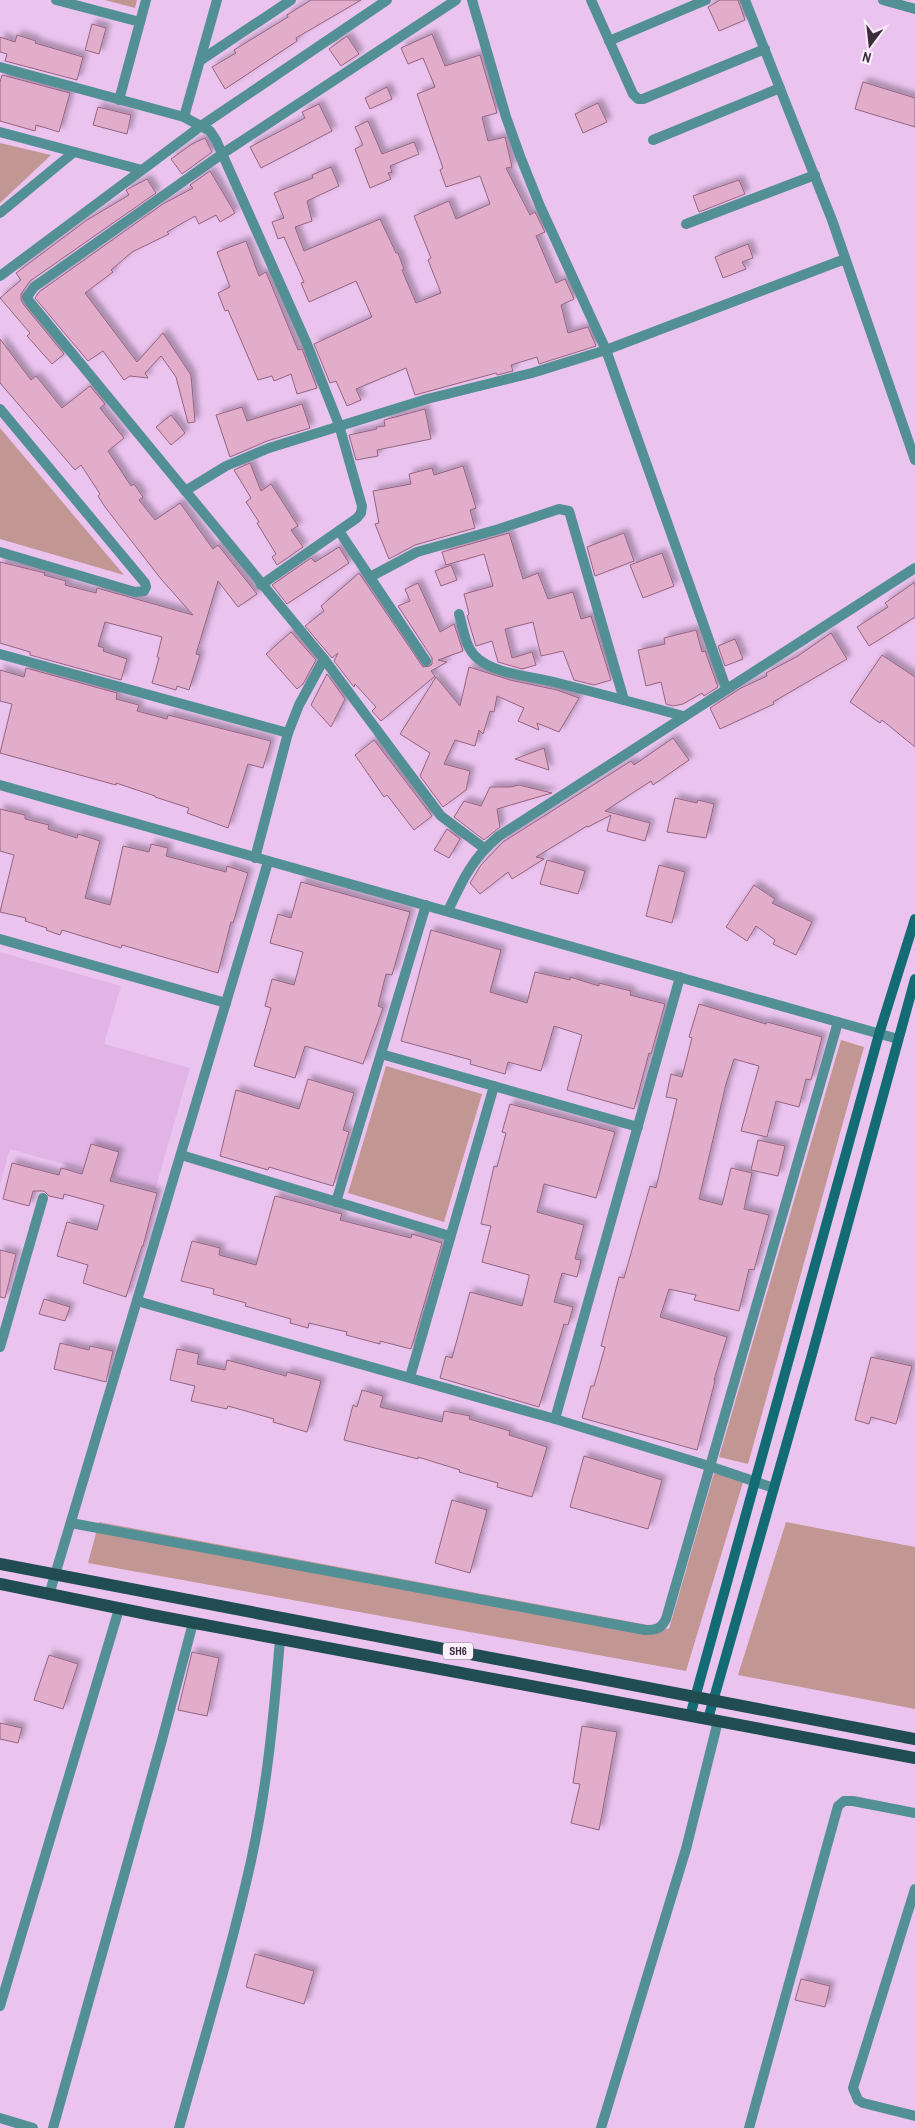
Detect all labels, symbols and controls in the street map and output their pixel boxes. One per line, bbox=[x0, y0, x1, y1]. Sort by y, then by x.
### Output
north arrow bbox=[845, 20, 895, 70]
text: N bbox=[860, 48, 873, 67]
road number: SH6 bbox=[443, 1642, 473, 1660]

